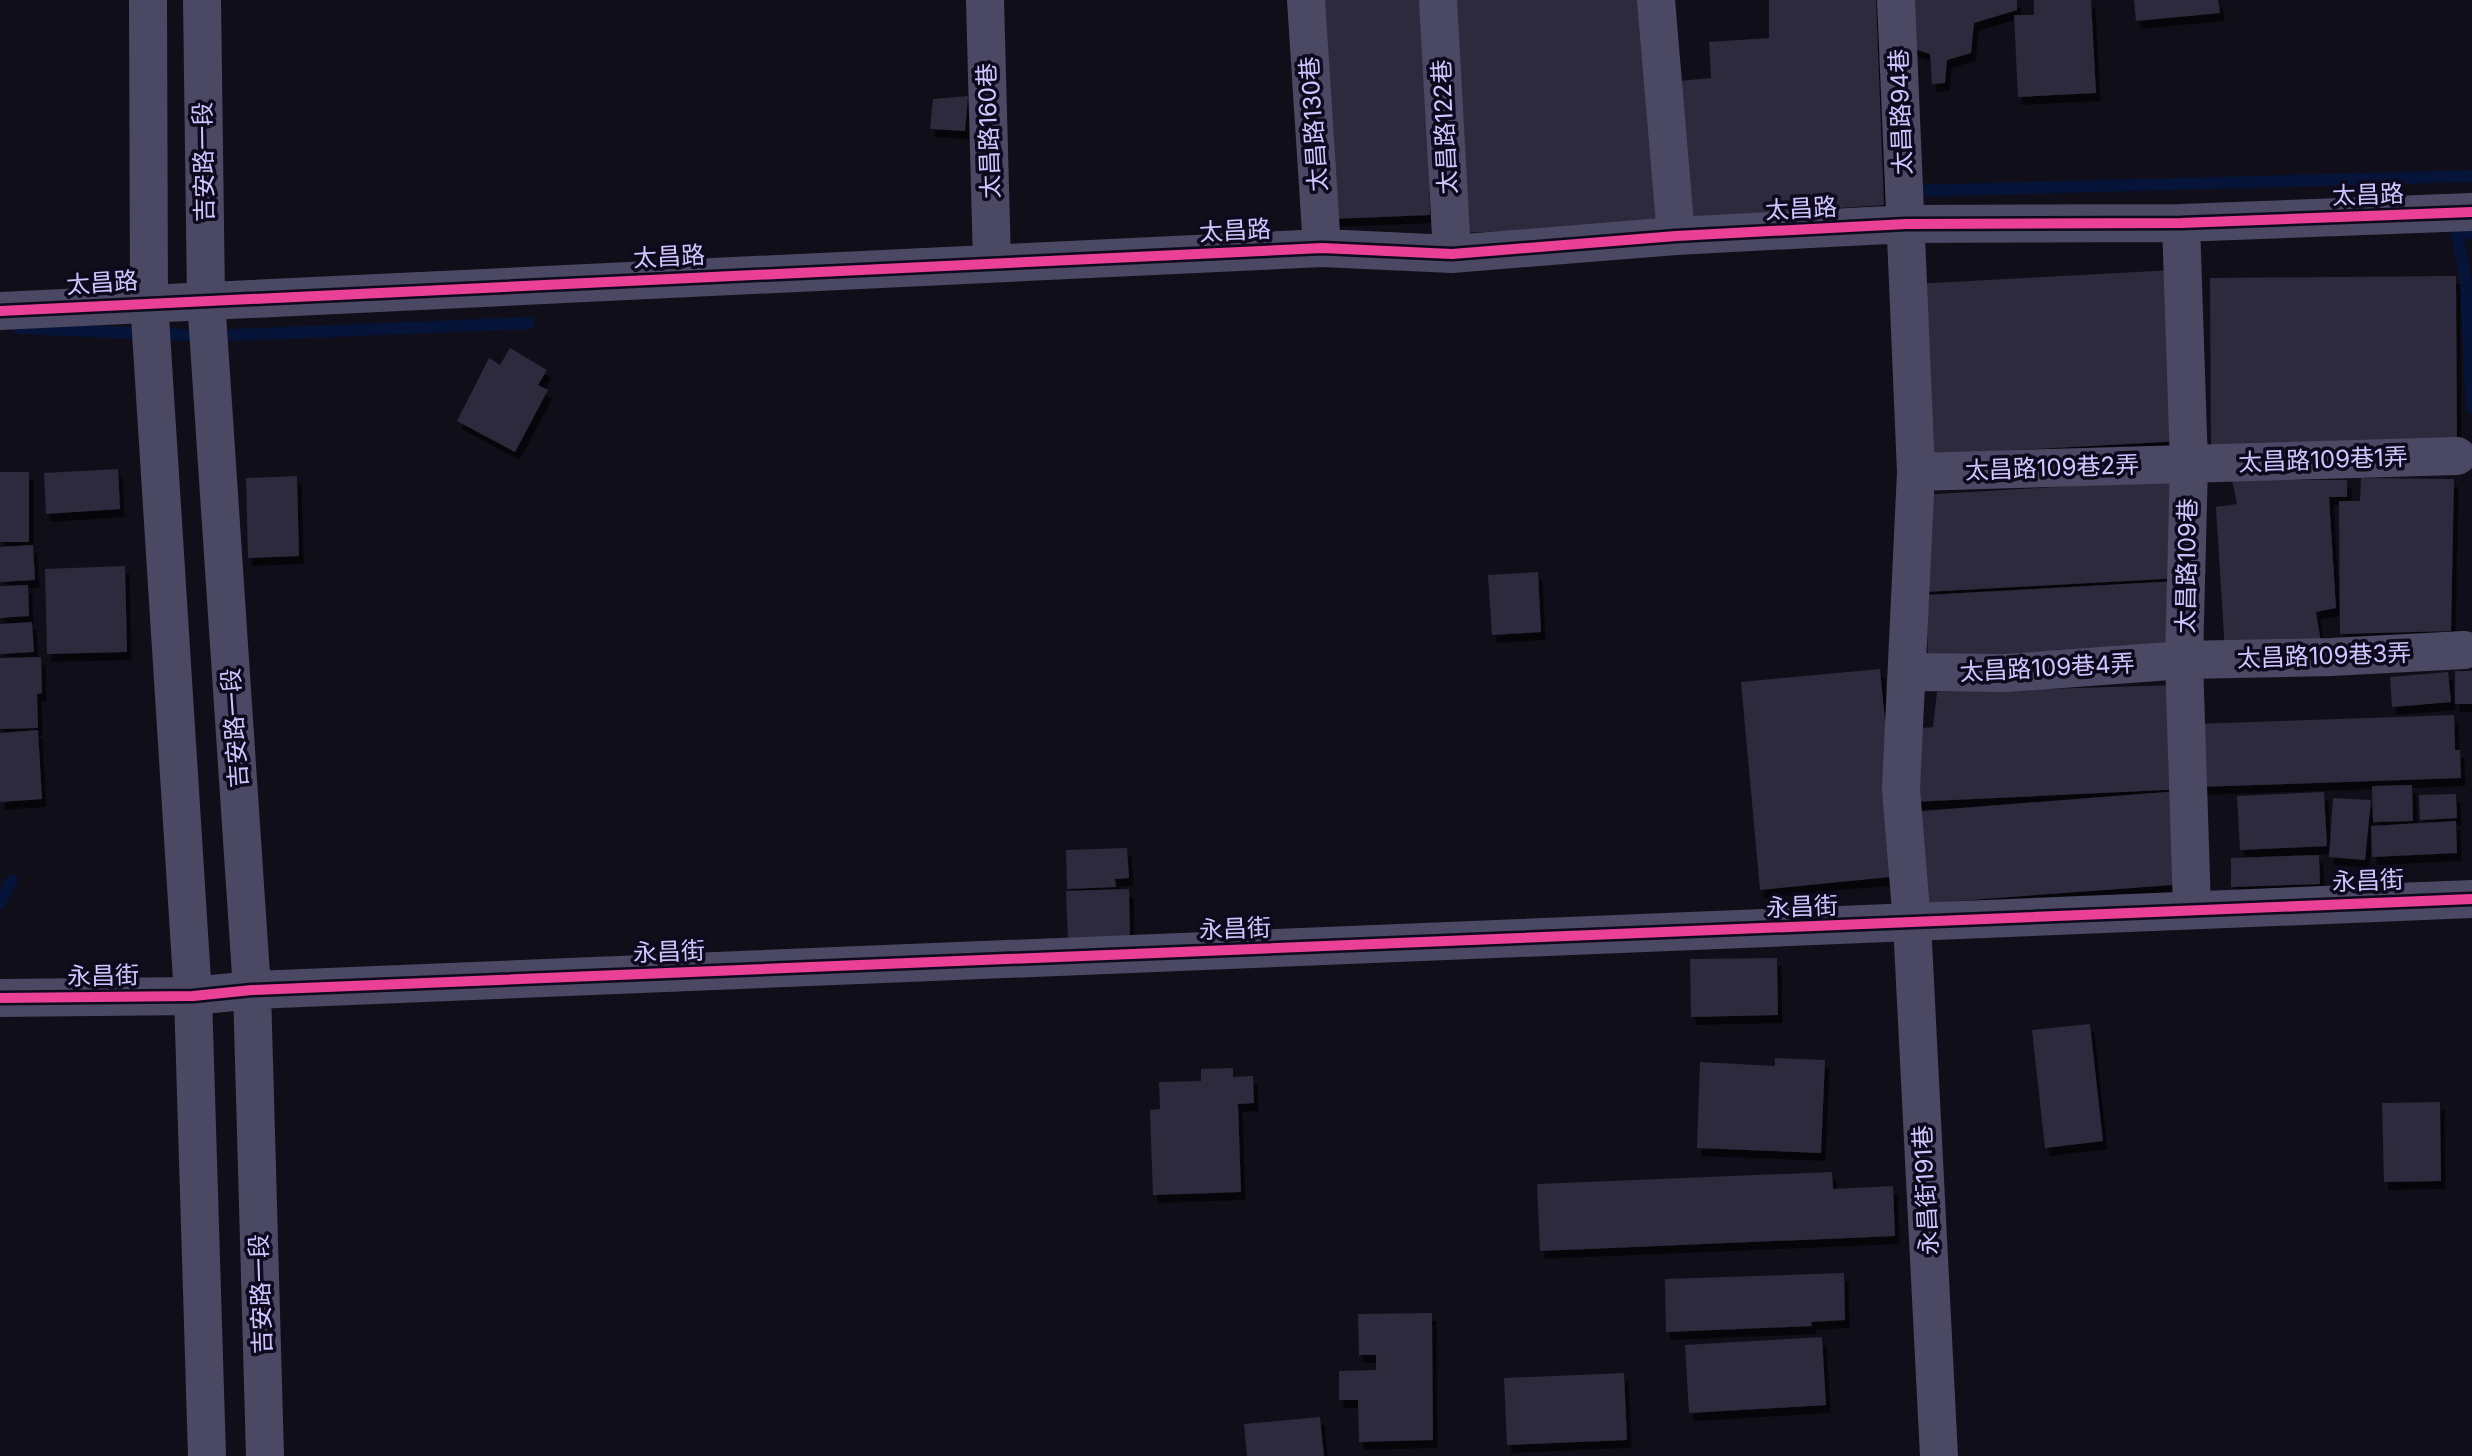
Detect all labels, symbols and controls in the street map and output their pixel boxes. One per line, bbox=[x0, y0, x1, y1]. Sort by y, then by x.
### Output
street label: 太昌路94巷 bbox=[1884, 48, 1917, 176]
street label: 太昌路130巷 bbox=[1294, 55, 1333, 193]
street label: 太昌路122巷 bbox=[1426, 59, 1463, 195]
street label: 太昌路160巷 bbox=[972, 63, 1005, 199]
street label: 吉安路一段 bbox=[188, 102, 219, 222]
street label: 太昌路 bbox=[2331, 179, 2404, 210]
street label: 太昌路 bbox=[1764, 192, 1838, 225]
street label: 太昌路 bbox=[1198, 214, 1272, 247]
street label: 太昌路 bbox=[632, 240, 706, 273]
street label: 太昌路 bbox=[65, 266, 139, 299]
street label: 太昌路109巷1弄 bbox=[2238, 442, 2408, 477]
street label: 太昌路109巷2弄 bbox=[1964, 450, 2140, 485]
street label: 太昌路109巷 bbox=[2171, 498, 2202, 634]
street label: 太昌路109巷3弄 bbox=[2236, 638, 2412, 673]
street label: 太昌路109巷4弄 bbox=[1959, 648, 2135, 687]
street label: 吉安路一段 bbox=[216, 667, 253, 789]
street label: 永昌街 bbox=[2331, 865, 2404, 896]
street label: 永昌街 bbox=[1765, 891, 1838, 922]
street label: 永昌街 bbox=[1198, 913, 1271, 944]
street label: 永昌街 bbox=[632, 936, 705, 967]
street label: 永昌街 bbox=[67, 960, 139, 991]
street label: 永昌街191巷 bbox=[1908, 1124, 1943, 1256]
street label: 吉安路一段 bbox=[244, 1234, 277, 1354]

